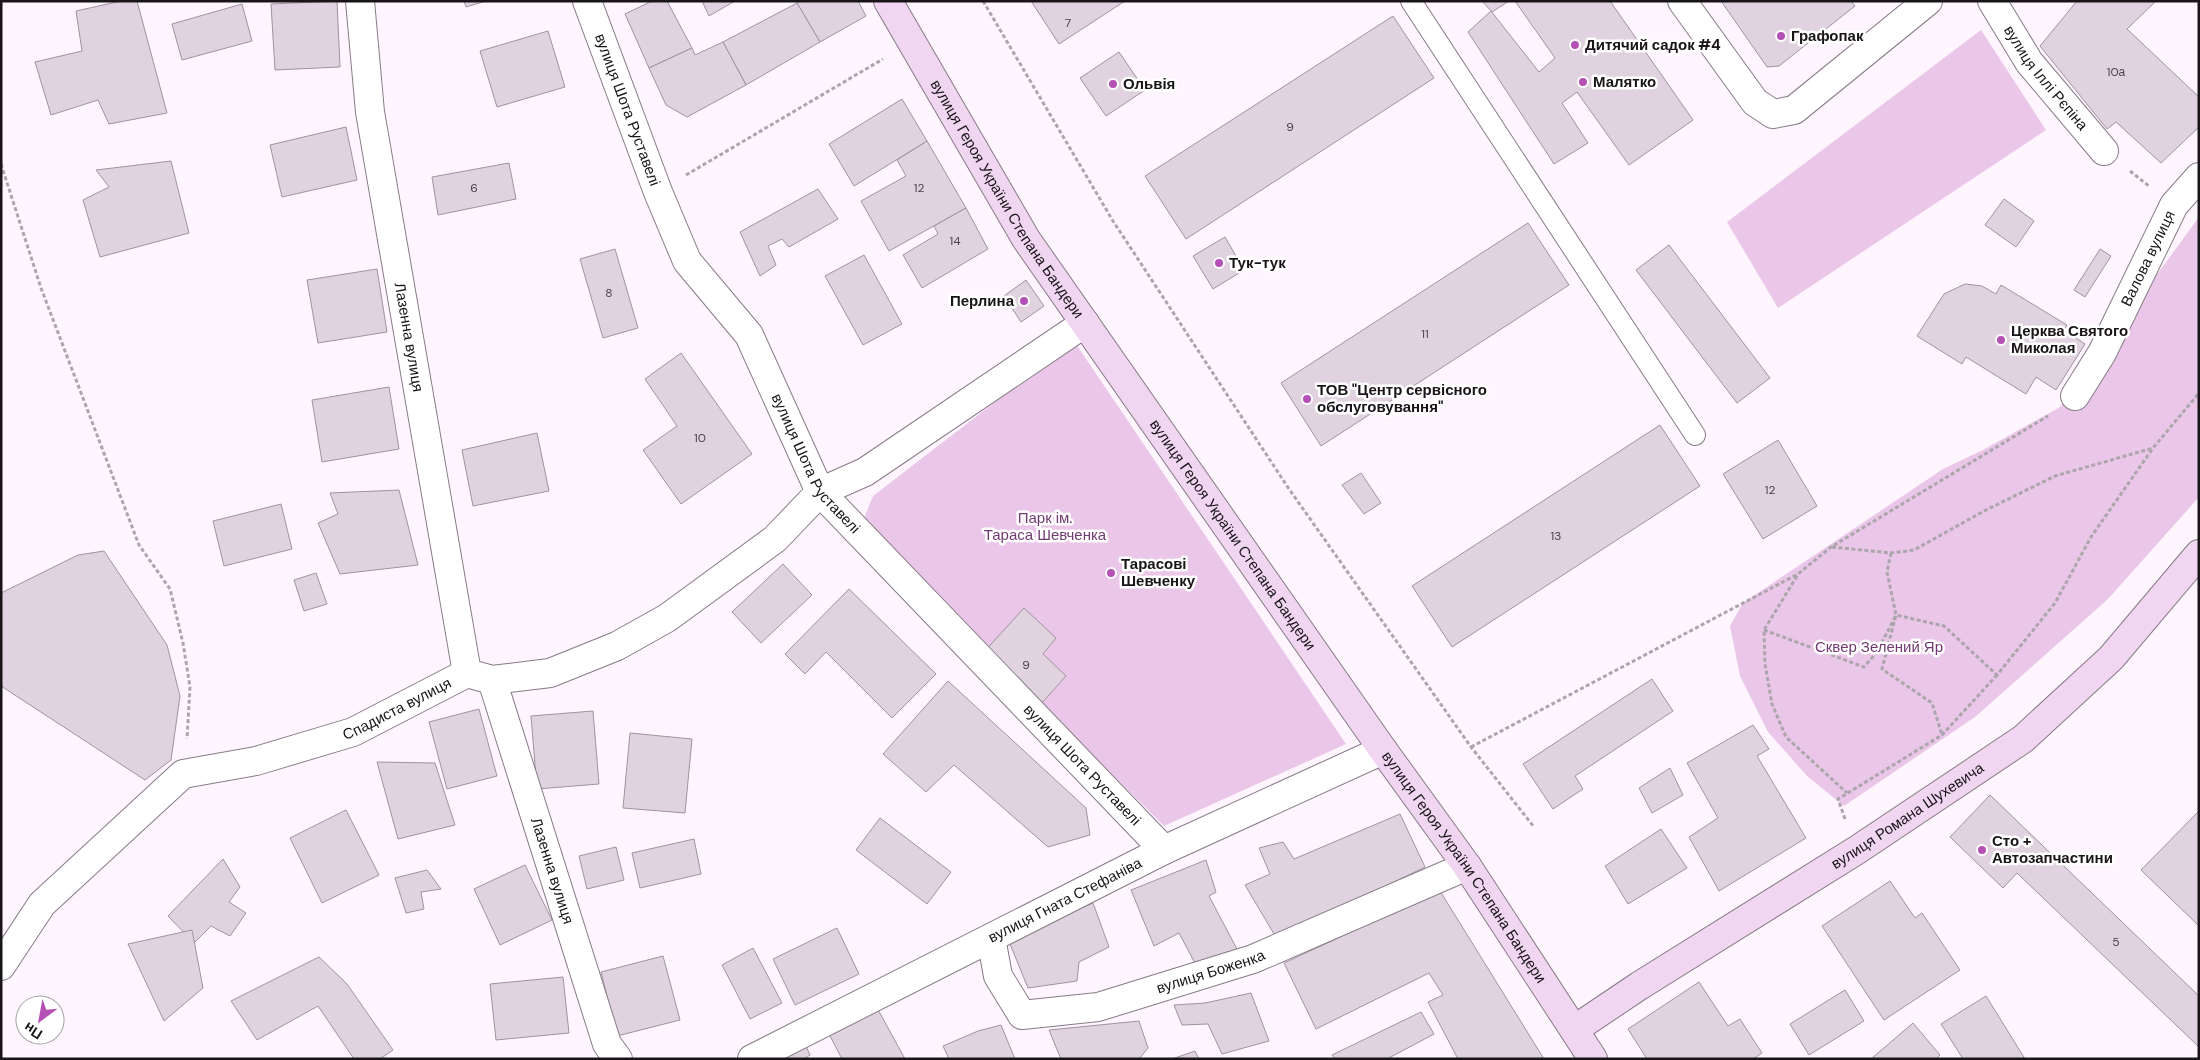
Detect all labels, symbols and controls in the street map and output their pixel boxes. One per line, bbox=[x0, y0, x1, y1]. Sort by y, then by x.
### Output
house number: 7 bbox=[1065, 15, 1071, 31]
street label: вулиця Іллі Рєпіна bbox=[1999, 22, 2093, 135]
place label: Графопак bbox=[1791, 26, 1864, 46]
marker: Графопак bbox=[1775, 30, 1787, 42]
street label: вулиця Шота Руставелі bbox=[590, 31, 665, 189]
place label: Дитячий садок #4 bbox=[1585, 35, 1721, 55]
marker: Дитячий садок #4 bbox=[1569, 39, 1581, 51]
house number: 10а bbox=[2107, 64, 2126, 80]
place label: Малятко bbox=[1593, 72, 1656, 92]
place label: Ольвія bbox=[1123, 74, 1175, 94]
street label: вулиця Героя України Степана Бандери bbox=[926, 76, 1088, 322]
marker: Малятко bbox=[1577, 76, 1589, 88]
marker: Ольвія bbox=[1107, 78, 1119, 90]
house number: 9 bbox=[1286, 119, 1294, 135]
house number: 6 bbox=[470, 180, 478, 196]
house number: 12 bbox=[914, 180, 924, 196]
street label: Валова вулиця bbox=[2116, 207, 2180, 310]
house number: 14 bbox=[949, 233, 961, 249]
place label: Тук-тук bbox=[1229, 253, 1286, 273]
marker: Тук-тук bbox=[1213, 257, 1225, 269]
street label: Лазенна вулиця bbox=[390, 281, 428, 393]
house number: 8 bbox=[605, 285, 613, 301]
place label: Перлина bbox=[950, 291, 1015, 311]
marker: Перлина bbox=[1018, 295, 1030, 307]
place label: Церква Святого Миколая bbox=[2011, 321, 2128, 358]
house number: 11 bbox=[1421, 326, 1429, 342]
marker: Церква Святого Миколая bbox=[1995, 334, 2007, 346]
place label: ТОВ "Центр сервісного обслуговування" bbox=[1317, 380, 1487, 417]
street label: вулиця Шота Руставелі bbox=[767, 390, 865, 538]
marker: ТОВ "Центр сервісного обслуговування" bbox=[1301, 393, 1313, 405]
street label: вулиця Героя України Степана Бандери bbox=[1145, 415, 1320, 654]
house number: 10 bbox=[694, 430, 706, 446]
house number: 12 bbox=[1765, 482, 1775, 498]
park label: Парк ім. Тараса Шевченка bbox=[984, 508, 1107, 545]
house number: 13 bbox=[1551, 528, 1561, 544]
place label: Тарасові Шевченку bbox=[1121, 554, 1196, 591]
marker: Тарасові Шевченку bbox=[1105, 567, 1117, 579]
park label: Сквер Зелений Яр bbox=[1815, 637, 1943, 657]
house number: 9 bbox=[1022, 657, 1030, 673]
street label: Спадиста вулиця bbox=[340, 673, 455, 745]
street label: вулиця Шота Руставелі bbox=[1019, 700, 1145, 830]
street label: вулиця Героя України Степана Бандери bbox=[1377, 747, 1551, 987]
street label: вулиця Романа Шухевича bbox=[1827, 758, 1988, 874]
street label: Лазенна вулиця bbox=[526, 815, 578, 927]
place label: Сто + Автозапчастини bbox=[1992, 831, 2113, 868]
marker: Сто + Автозапчастини bbox=[1976, 844, 1988, 856]
street label: вулиця Гната Стефаніва bbox=[985, 853, 1146, 948]
house number: 5 bbox=[2112, 934, 2120, 950]
street label: вулиця Боженка bbox=[1154, 945, 1269, 998]
north arrow bbox=[15, 995, 65, 1045]
text: Пн bbox=[20, 1018, 46, 1044]

